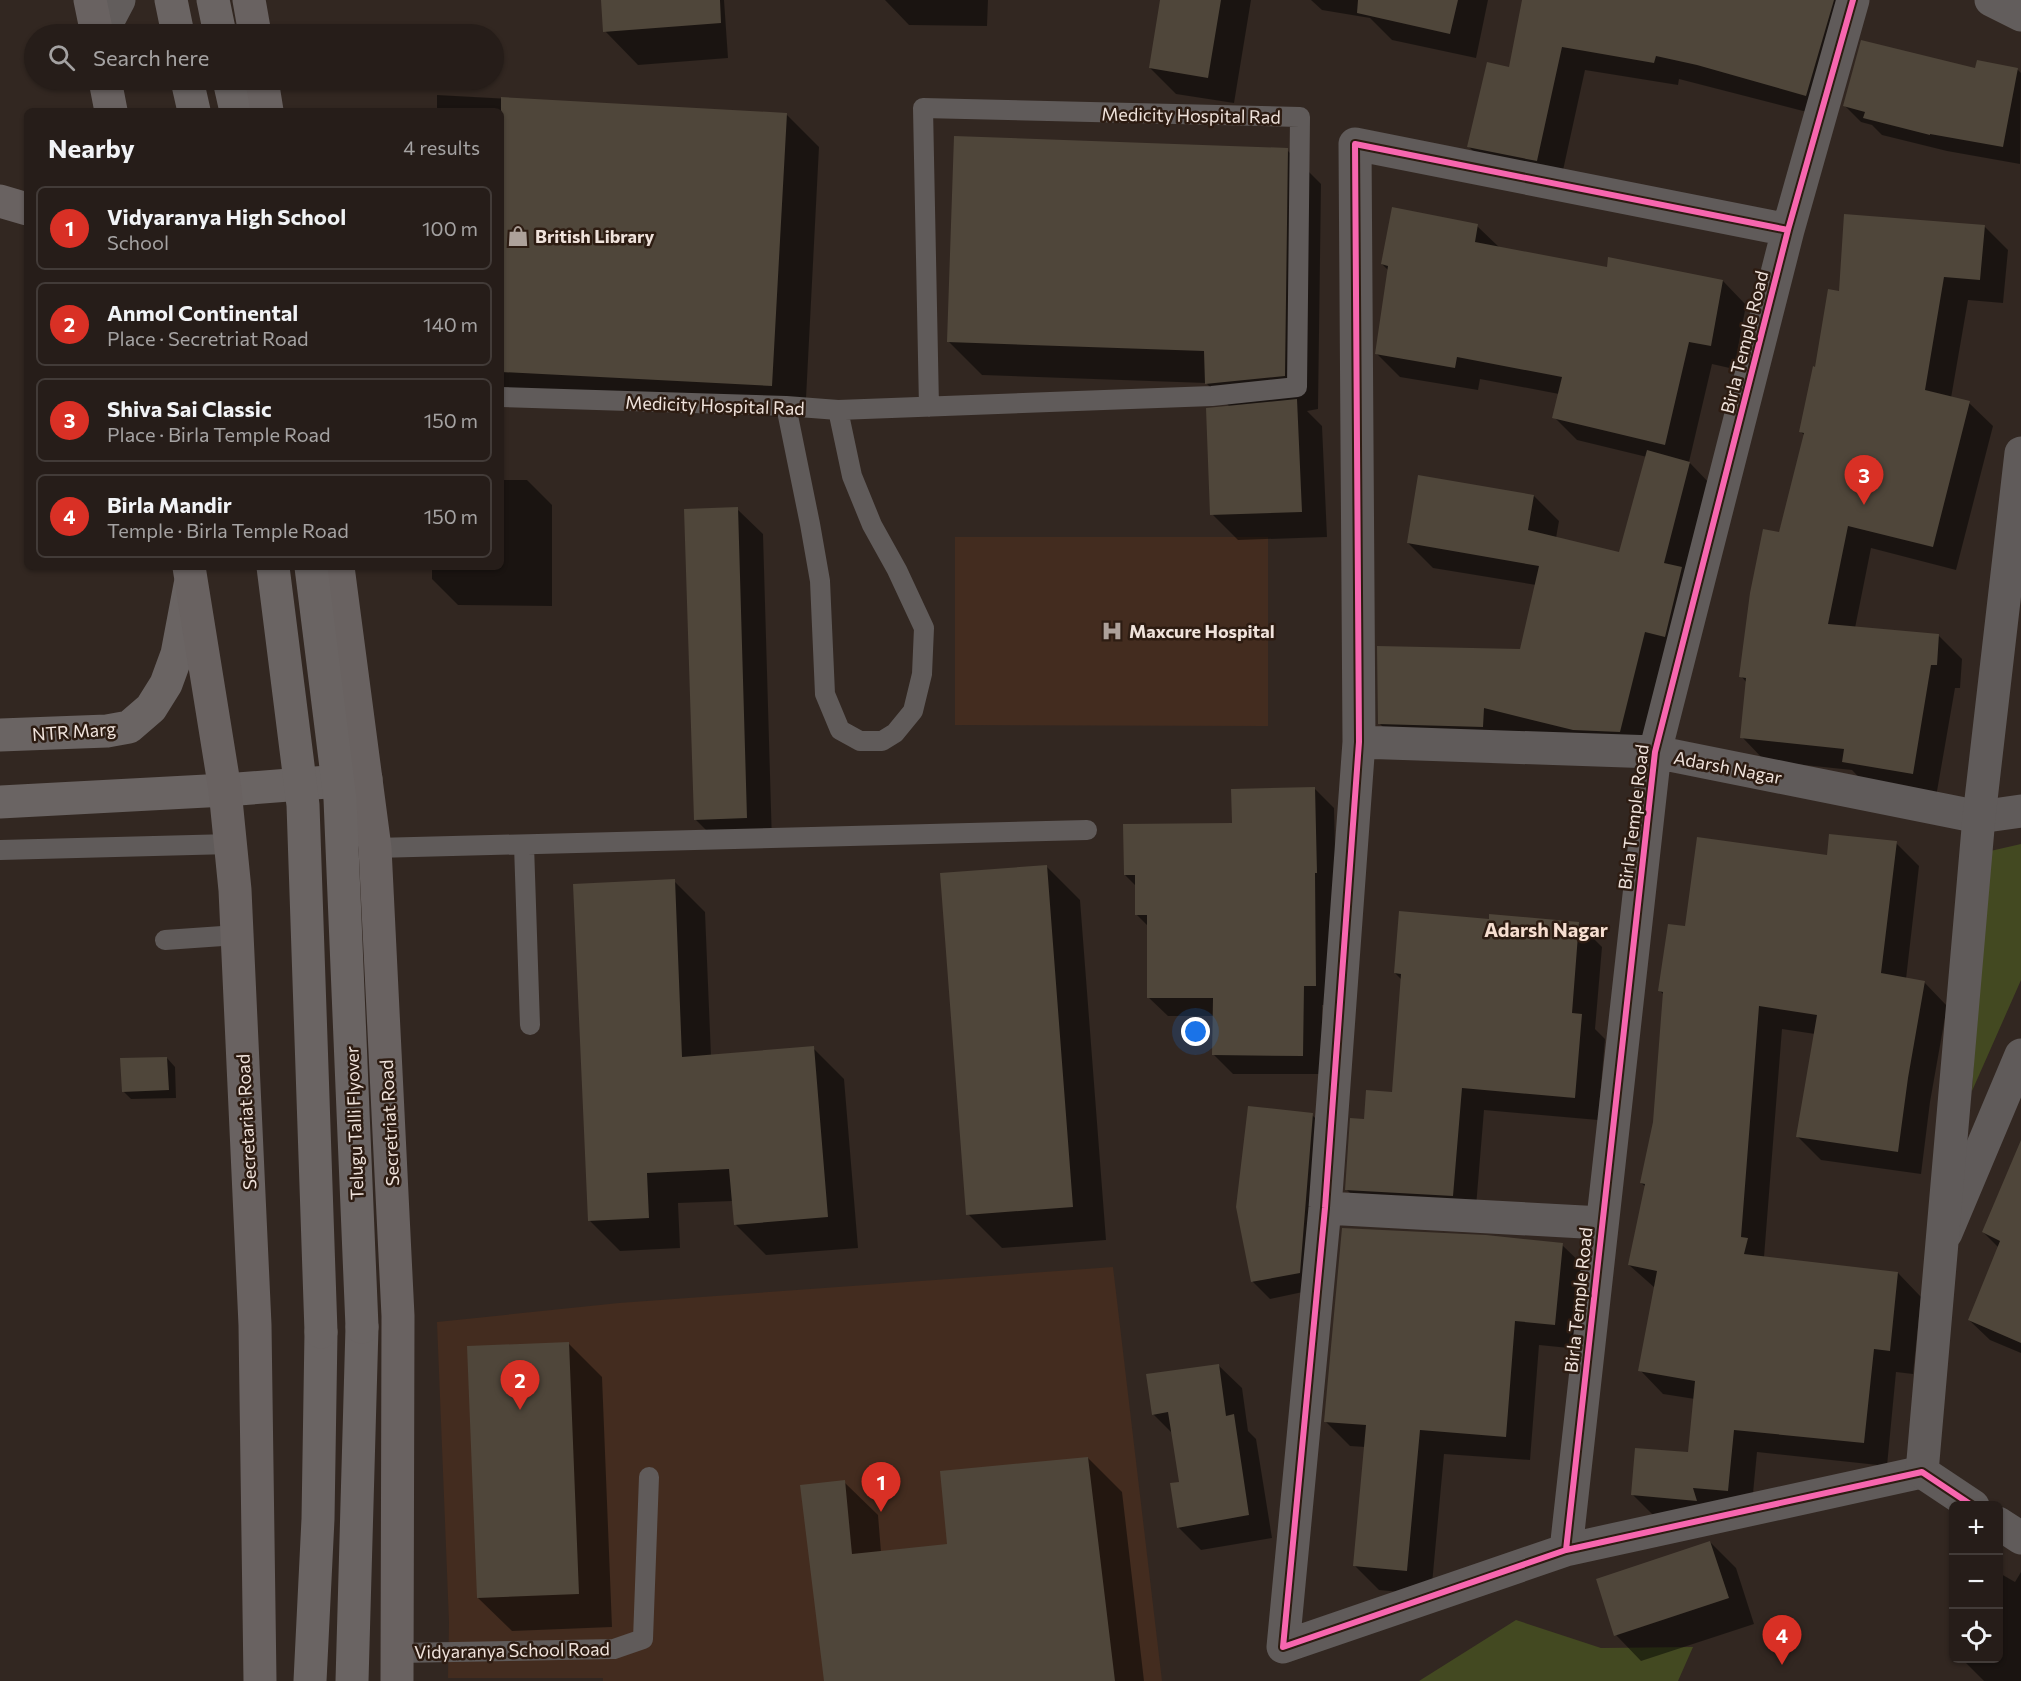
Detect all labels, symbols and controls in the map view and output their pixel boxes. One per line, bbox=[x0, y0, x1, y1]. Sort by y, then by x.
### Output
search box bbox=[24, 24, 504, 90]
icon: search bbox=[45, 41, 78, 74]
text: Search here bbox=[93, 44, 209, 71]
street label: Medicity Hospital Rad bbox=[1101, 102, 1281, 128]
text: Nearby bbox=[48, 132, 135, 163]
text: 4 results bbox=[403, 135, 480, 159]
text: Vidyaranya High School bbox=[107, 203, 346, 230]
text: 1 bbox=[65, 216, 74, 240]
text: 100 m bbox=[422, 216, 478, 240]
shop icon: British Library bbox=[506, 224, 530, 248]
place label: British Library bbox=[535, 225, 654, 247]
text: School bbox=[107, 230, 169, 254]
street label: Birla Temple Road bbox=[1716, 268, 1772, 416]
text: Anmol Continental bbox=[107, 299, 298, 326]
text: 2 bbox=[64, 312, 75, 336]
text: 140 m bbox=[423, 312, 478, 336]
text: Place · Secretriat Road bbox=[107, 326, 309, 350]
street label: Medicity Hospital Rad bbox=[625, 391, 805, 419]
text: Shiva Sai Classic bbox=[107, 395, 272, 422]
text: 3 bbox=[64, 408, 75, 432]
text: 150 m bbox=[424, 408, 478, 432]
text: Place · Birla Temple Road bbox=[107, 422, 331, 446]
pin: 3 bbox=[1844, 456, 1884, 505]
text: Birla Mandir bbox=[107, 491, 232, 518]
text: 4 bbox=[63, 504, 76, 528]
text: 150 m bbox=[424, 504, 478, 528]
text: Temple · Birla Temple Road bbox=[107, 518, 349, 542]
hospital icon: Maxcure Hospital bbox=[1100, 619, 1124, 643]
place label: Maxcure Hospital bbox=[1129, 620, 1275, 642]
street label: NTR Marg bbox=[31, 717, 117, 745]
street label: Birla Temple Road bbox=[1613, 743, 1653, 891]
street label: Adarsh Nagar bbox=[1672, 746, 1784, 788]
district label: Adarsh Nagar bbox=[1484, 917, 1608, 941]
your location bbox=[1181, 1017, 1210, 1046]
street label: Telugu Talli Flyover bbox=[340, 1046, 368, 1200]
street label: Secretariat Road bbox=[231, 1053, 261, 1191]
street label: Secretriat Road bbox=[375, 1059, 403, 1187]
street label: Birla Temple Road bbox=[1559, 1226, 1597, 1374]
pin: 2 bbox=[500, 1360, 540, 1410]
pin: 1 bbox=[862, 1462, 900, 1512]
map controls bbox=[1949, 1501, 2003, 1663]
button: + bbox=[1949, 1501, 2003, 1555]
button: − bbox=[1949, 1555, 2003, 1609]
button: locate bbox=[1949, 1609, 2003, 1663]
pin: 4 bbox=[1762, 1616, 1802, 1665]
street label: Vidyaranya School Road bbox=[414, 1637, 610, 1663]

